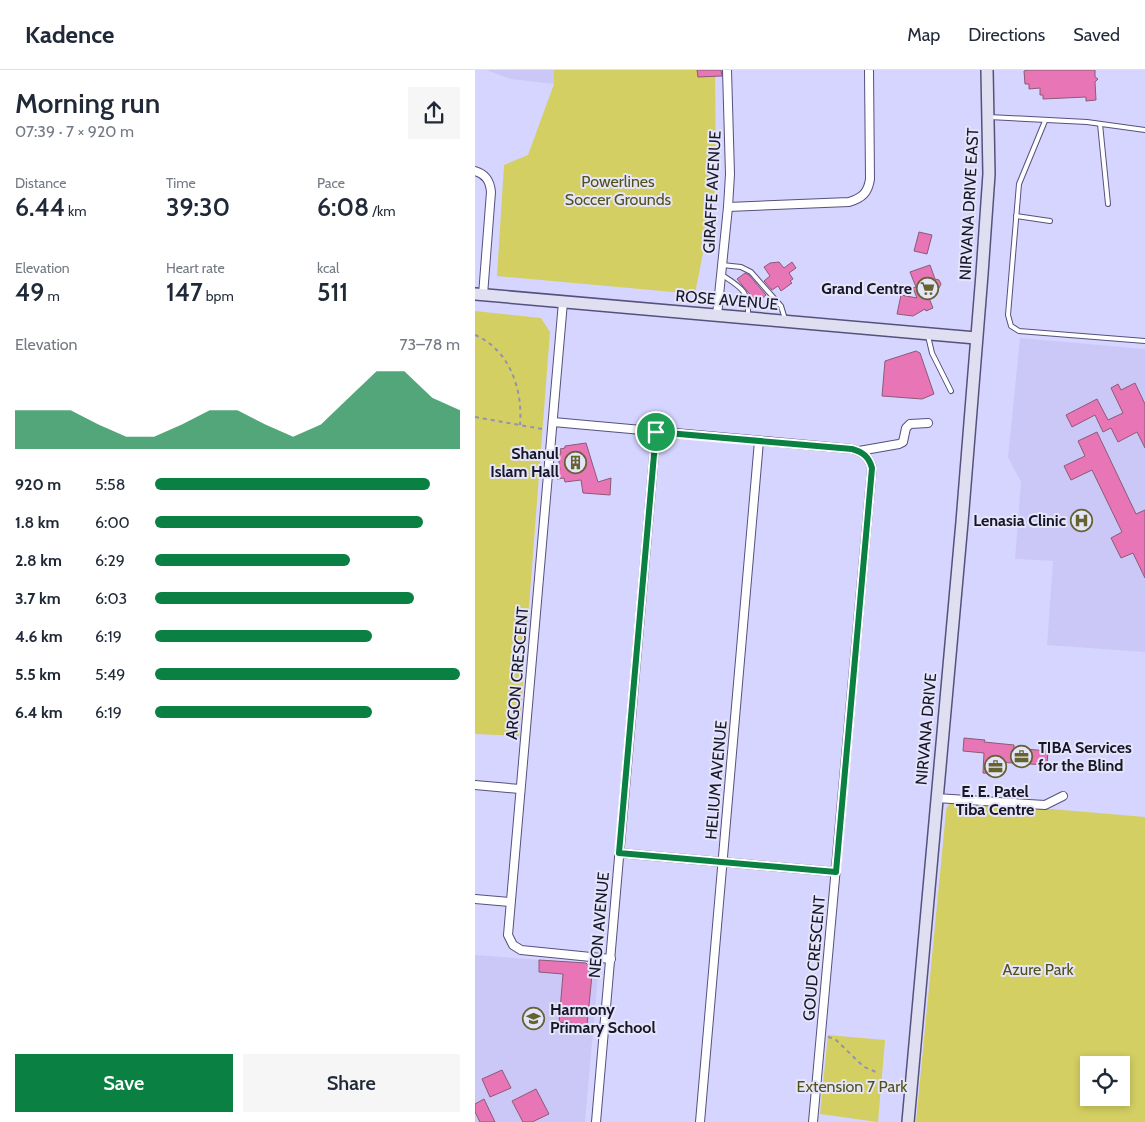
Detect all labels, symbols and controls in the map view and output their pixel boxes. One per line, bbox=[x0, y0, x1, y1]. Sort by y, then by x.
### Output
text: Kadence bbox=[25, 20, 114, 49]
text: Map bbox=[907, 24, 940, 46]
text: Directions bbox=[968, 24, 1045, 46]
text: Saved bbox=[1073, 24, 1120, 46]
text: Morning run bbox=[15, 86, 160, 120]
button: share bbox=[408, 87, 460, 139]
text: 07:39 · 7 × 920 m bbox=[15, 122, 134, 141]
street label: NIRVANA DRIVE EAST bbox=[956, 127, 983, 281]
street label: GIRAFFE AVENUE bbox=[699, 130, 725, 254]
park label: Powerlines Soccer Grounds bbox=[565, 172, 672, 209]
text: Distance bbox=[15, 174, 67, 192]
text: Time bbox=[166, 174, 196, 192]
text: Pace bbox=[317, 174, 345, 192]
text: 6.44 bbox=[15, 192, 65, 222]
text: 39:30 bbox=[166, 192, 230, 222]
text: 6:08 bbox=[317, 192, 369, 222]
text: km bbox=[65, 202, 87, 220]
text: /km bbox=[369, 202, 395, 220]
text: Elevation bbox=[15, 259, 70, 277]
text: Heart rate bbox=[166, 259, 225, 277]
text: kcal bbox=[317, 259, 339, 277]
supermarket icon: Grand Centre bbox=[916, 276, 940, 300]
text: 49 bbox=[15, 277, 44, 307]
text: 147 bbox=[166, 277, 203, 307]
text: 511 bbox=[317, 277, 348, 307]
place label: Grand Centre bbox=[821, 279, 912, 298]
street label: ROSE AVENUE bbox=[675, 286, 779, 314]
text: m bbox=[44, 287, 60, 305]
text: bpm bbox=[203, 287, 234, 305]
text: Elevation bbox=[15, 335, 78, 354]
text: 73–78 m bbox=[400, 335, 460, 354]
pin bbox=[635, 411, 677, 453]
icon: arrive bbox=[642, 418, 670, 446]
place label: Shanul Islam Hall bbox=[490, 444, 559, 481]
building icon: Shanul Islam Hall bbox=[563, 450, 587, 474]
text: 920 m bbox=[15, 475, 61, 494]
text: 5:58 bbox=[95, 475, 125, 494]
hospital icon: Lenasia Clinic bbox=[1070, 508, 1094, 532]
place label: Lenasia Clinic bbox=[973, 511, 1066, 530]
text: 1.8 km bbox=[15, 513, 59, 532]
text: 6:00 bbox=[95, 513, 130, 532]
text: 2.8 km bbox=[15, 551, 62, 570]
text: 6:29 bbox=[95, 551, 125, 570]
text: 3.7 km bbox=[15, 589, 61, 608]
text: 6:03 bbox=[95, 589, 127, 608]
street label: ARGON CRESCENT bbox=[502, 605, 532, 740]
text: 4.6 km bbox=[15, 627, 63, 646]
text: 6:19 bbox=[95, 627, 122, 646]
text: 5.5 km bbox=[15, 665, 61, 684]
text: 5:49 bbox=[95, 665, 125, 684]
street label: NIRVANA DRIVE bbox=[912, 672, 940, 786]
text: 6.4 km bbox=[15, 703, 63, 722]
text: 6:19 bbox=[95, 703, 122, 722]
street label: HELIUM AVENUE bbox=[701, 719, 731, 840]
place label: TIBA Services for the Blind bbox=[1038, 738, 1132, 775]
office icon: TIBA Services for the Blind bbox=[1010, 744, 1034, 768]
office icon: E. E. Patel Tiba Centre bbox=[983, 755, 1007, 779]
place label: E. E. Patel Tiba Centre bbox=[956, 782, 1034, 819]
street label: NEON AVENUE bbox=[585, 871, 613, 979]
street label: GOUD CRESCENT bbox=[799, 894, 829, 1022]
park label: Azure Park bbox=[1002, 960, 1074, 979]
place label: Harmony Primary School bbox=[550, 1000, 656, 1037]
school or university icon: Harmony Primary School bbox=[522, 1006, 546, 1030]
button: Save bbox=[15, 1054, 233, 1112]
button: Share bbox=[243, 1054, 460, 1112]
map controls bbox=[1080, 1056, 1130, 1106]
button: locate bbox=[1080, 1056, 1130, 1106]
park label: Extension 7 Park bbox=[797, 1077, 908, 1096]

